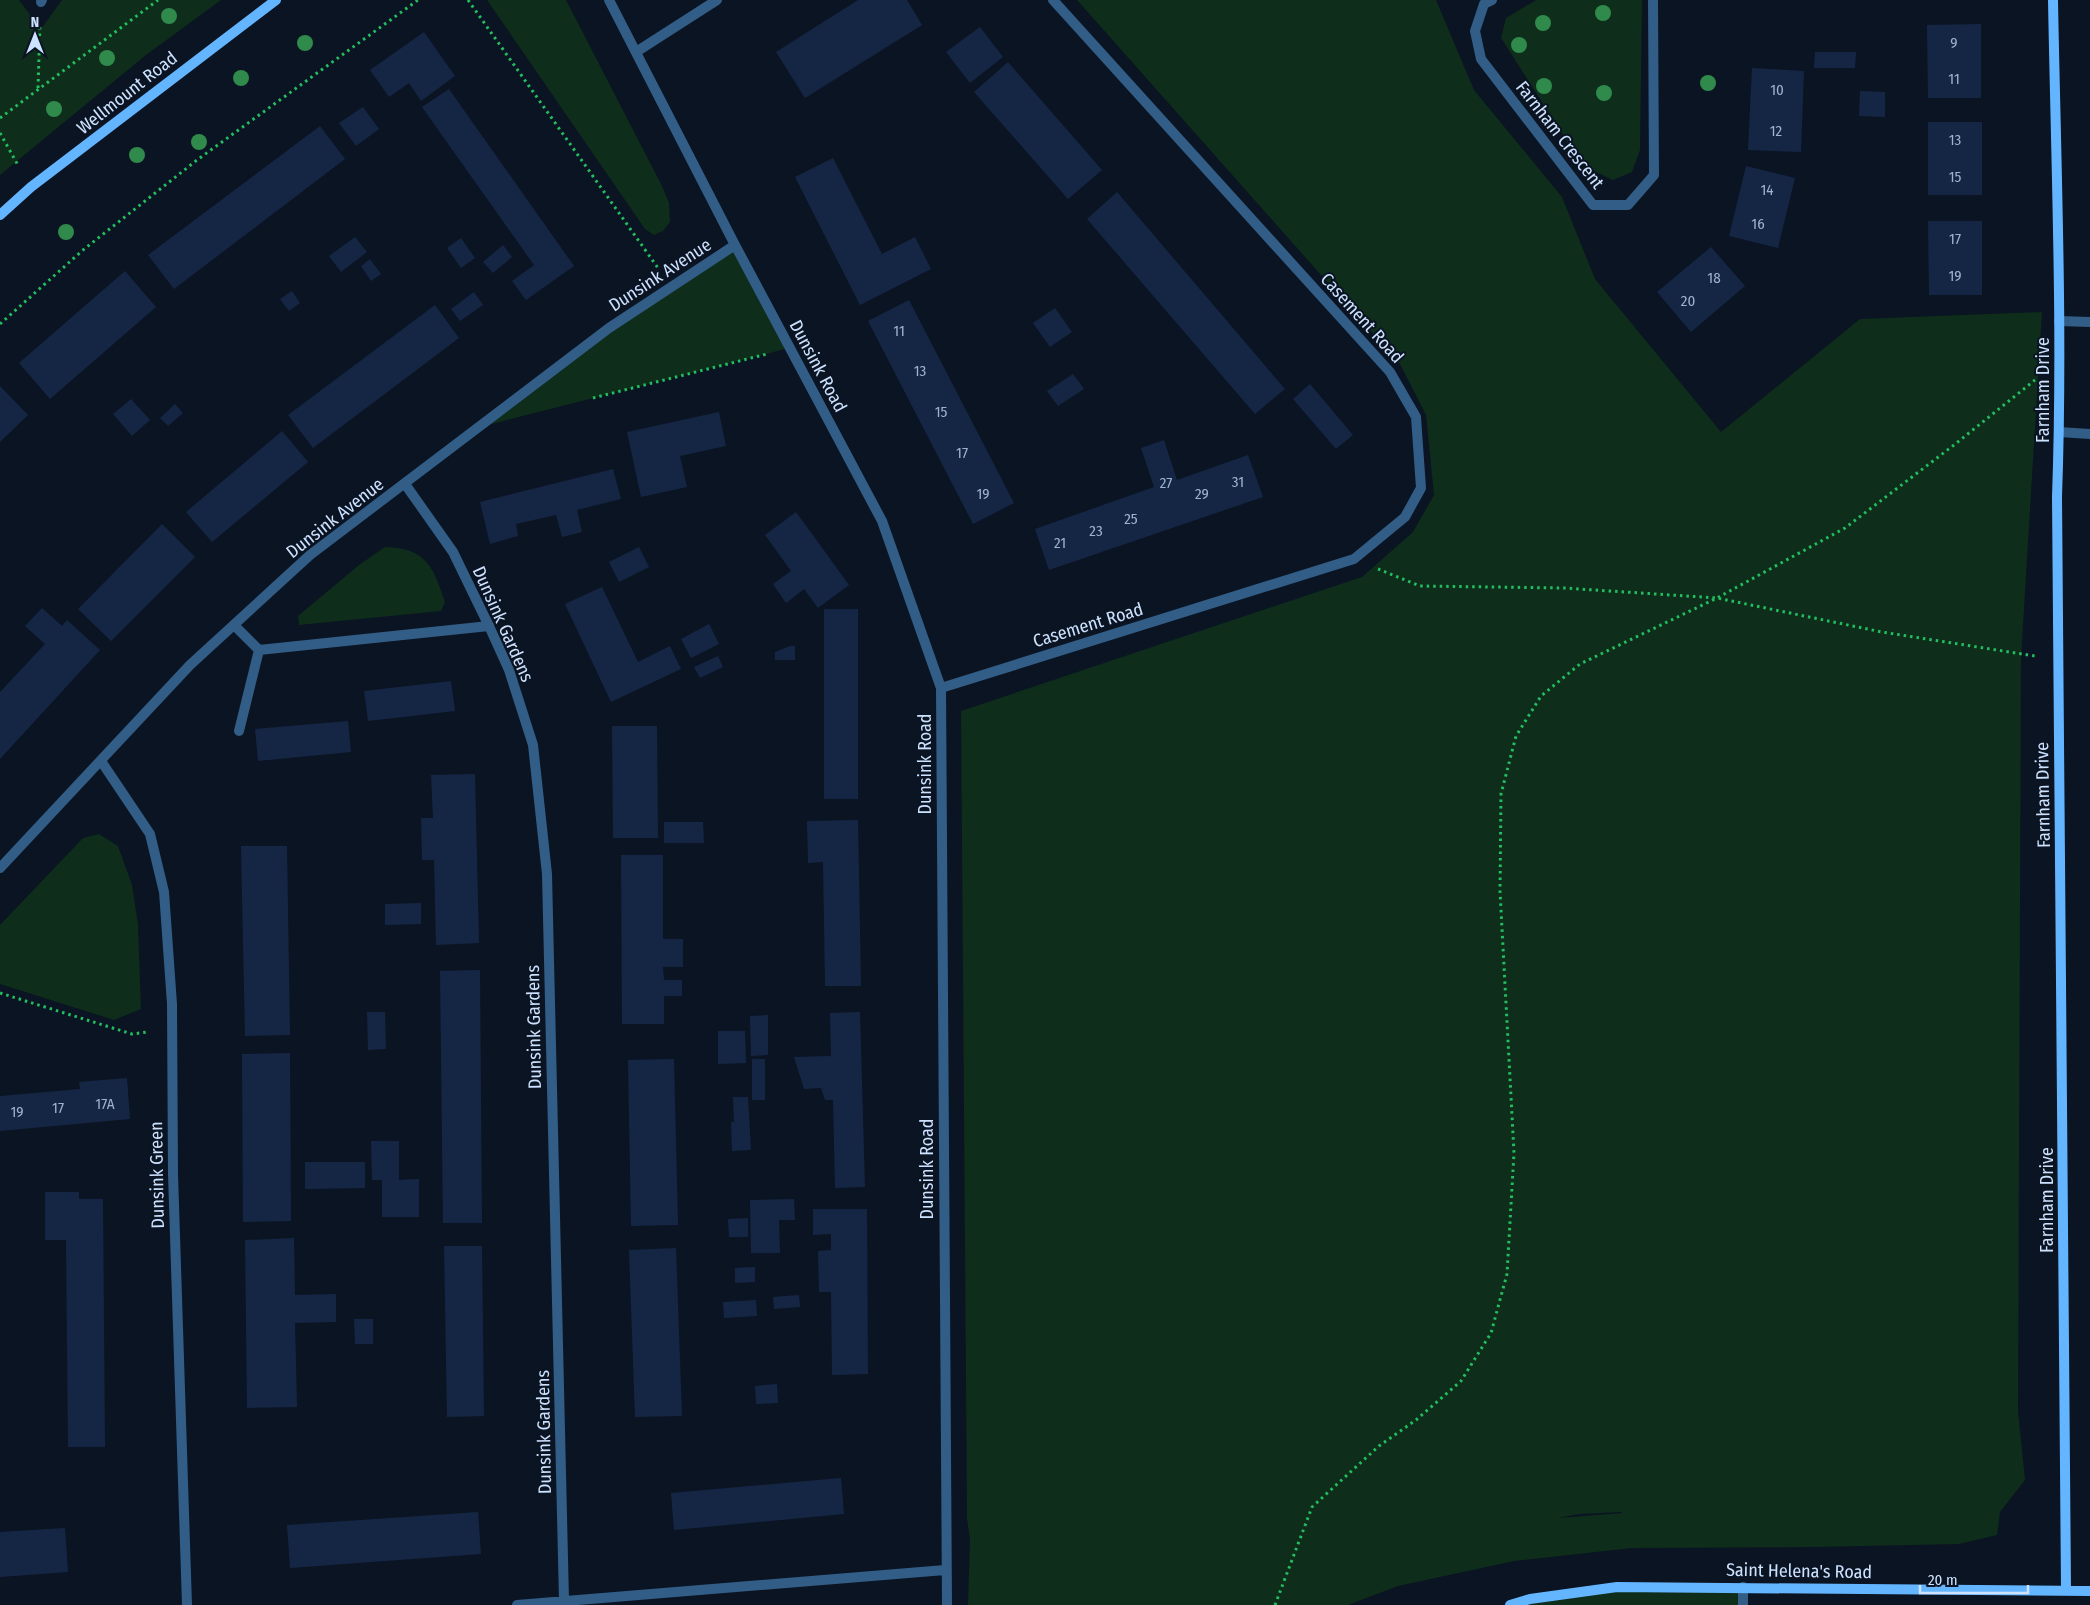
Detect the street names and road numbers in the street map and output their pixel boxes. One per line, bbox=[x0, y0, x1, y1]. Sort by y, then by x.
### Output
street label: Wellmount Road bbox=[72, 47, 182, 139]
street label: Farnham Crescent bbox=[1511, 77, 1609, 193]
street label: Dunsink Avenue bbox=[605, 234, 715, 316]
street label: Casement Road bbox=[1316, 268, 1408, 368]
street label: Dunsink Road bbox=[785, 316, 851, 416]
street label: Farnham Drive bbox=[2032, 337, 2054, 443]
street label: Dunsink Avenue bbox=[282, 473, 388, 563]
street label: Dunsink Gardens bbox=[468, 563, 538, 686]
street label: Casement Road bbox=[1030, 598, 1146, 652]
street label: Dunsink Road bbox=[914, 714, 936, 815]
street label: Farnham Drive bbox=[2031, 742, 2055, 848]
street label: Dunsink Gardens bbox=[522, 964, 546, 1089]
street label: Dunsink Road bbox=[916, 1119, 938, 1220]
street label: Dunsink Green bbox=[145, 1121, 169, 1229]
street label: Farnham Drive bbox=[2036, 1147, 2058, 1253]
street label: Dunsink Gardens bbox=[532, 1369, 556, 1494]
street label: Saint Helena's Road bbox=[1726, 1559, 1872, 1583]

